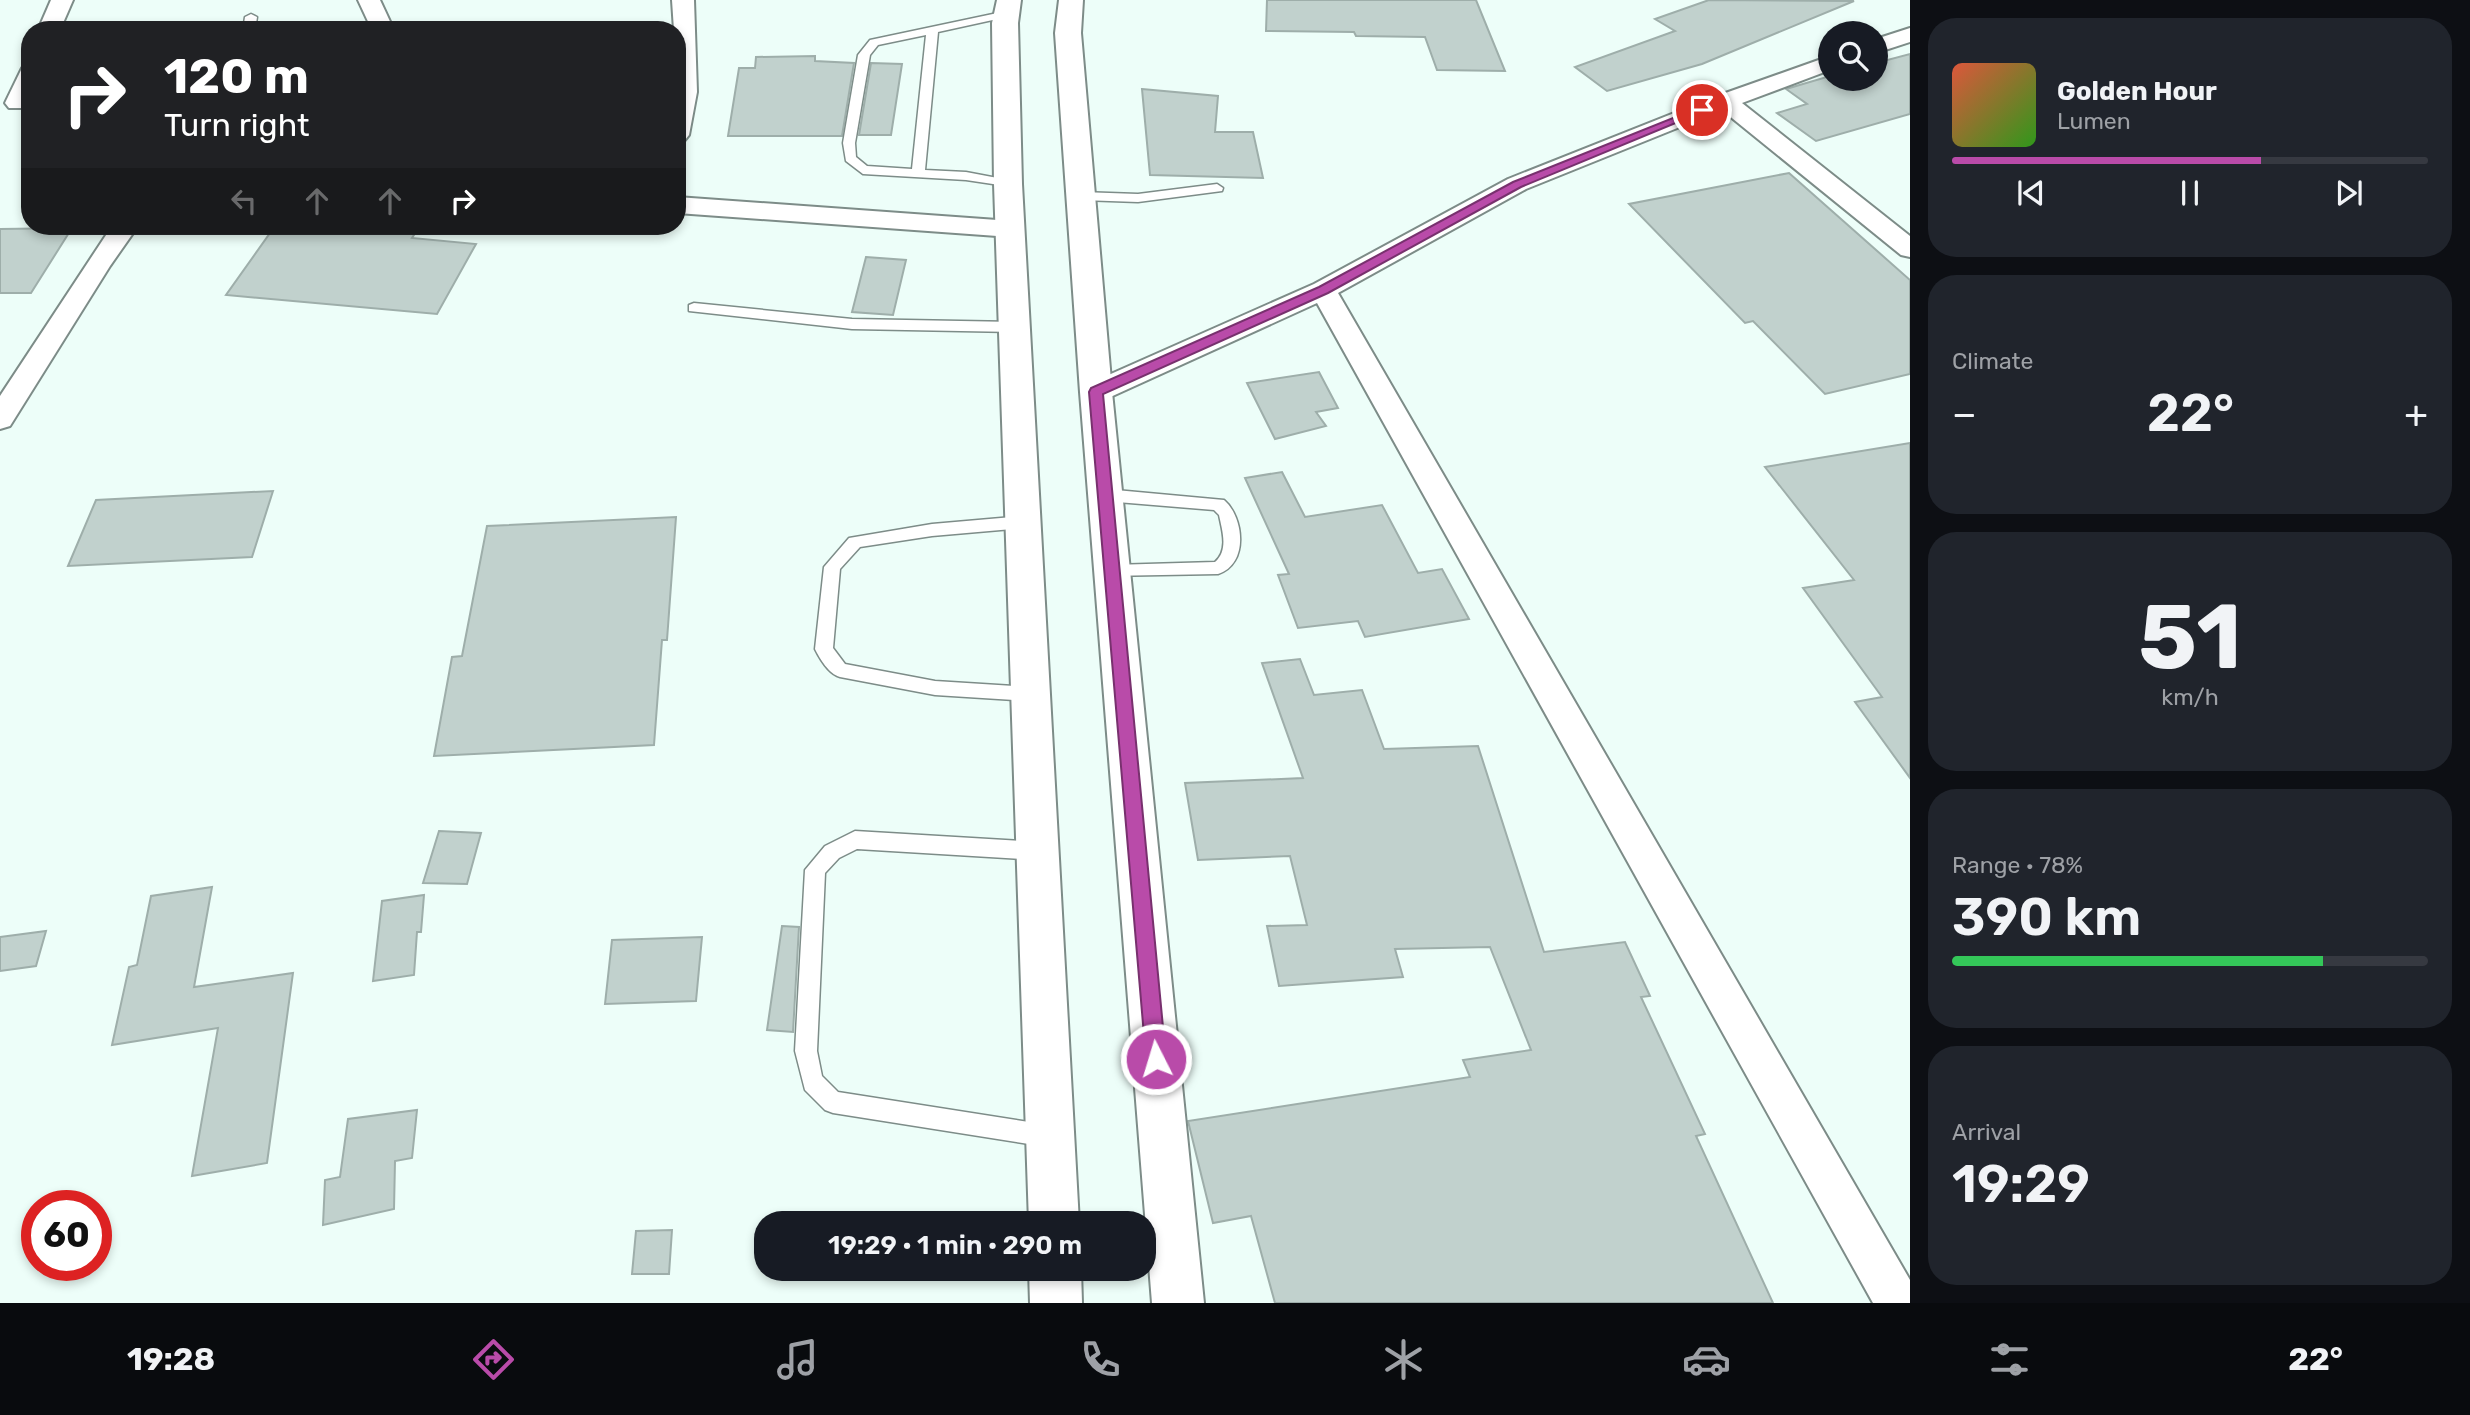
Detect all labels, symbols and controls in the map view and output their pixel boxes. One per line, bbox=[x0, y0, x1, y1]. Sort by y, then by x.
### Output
map controls bbox=[1818, 21, 1888, 91]
button: search bbox=[1818, 21, 1888, 91]
text: 120 m bbox=[164, 47, 309, 105]
icon: right bbox=[49, 49, 140, 140]
text: Golden Hour bbox=[2057, 76, 2217, 107]
pin bbox=[1672, 80, 1732, 140]
icon: arrive bbox=[1683, 91, 1721, 129]
text: Turn right bbox=[164, 106, 309, 144]
text: Lumen bbox=[2057, 107, 2131, 135]
icon: previous bbox=[2012, 174, 2050, 212]
icon: pause bbox=[2171, 174, 2209, 212]
icon: next bbox=[2330, 174, 2368, 212]
icon: left bbox=[225, 182, 263, 220]
icon: ahead bbox=[298, 182, 336, 220]
icon: ahead bbox=[371, 182, 409, 220]
icon: right bbox=[444, 182, 482, 220]
text: Climate bbox=[1952, 347, 2033, 375]
text: 22° bbox=[2147, 382, 2234, 444]
text: − bbox=[1952, 391, 1977, 437]
text: + bbox=[2404, 391, 2428, 437]
text: 51 bbox=[2138, 583, 2242, 691]
text: km/h bbox=[2161, 683, 2219, 711]
text: Range · 78% bbox=[1952, 851, 2083, 879]
text: 390 km bbox=[1952, 886, 2141, 948]
position arrow bbox=[1119, 1022, 1193, 1096]
text: Arrival bbox=[1952, 1118, 2021, 1146]
text: 19:29 bbox=[1952, 1153, 2090, 1215]
speed limit sign: 60 bbox=[21, 1190, 112, 1281]
text: 19:29 · 1 min · 290 m bbox=[828, 1230, 1082, 1261]
icon: directions bbox=[469, 1335, 518, 1384]
icon: music bbox=[773, 1335, 822, 1384]
icon: phone bbox=[1076, 1335, 1125, 1384]
icon: climate bbox=[1379, 1335, 1428, 1384]
icon: car bbox=[1682, 1335, 1731, 1384]
icon: filters bbox=[1985, 1335, 2034, 1384]
text: 19:28 bbox=[127, 1340, 215, 1378]
text: 22° bbox=[2288, 1340, 2343, 1378]

